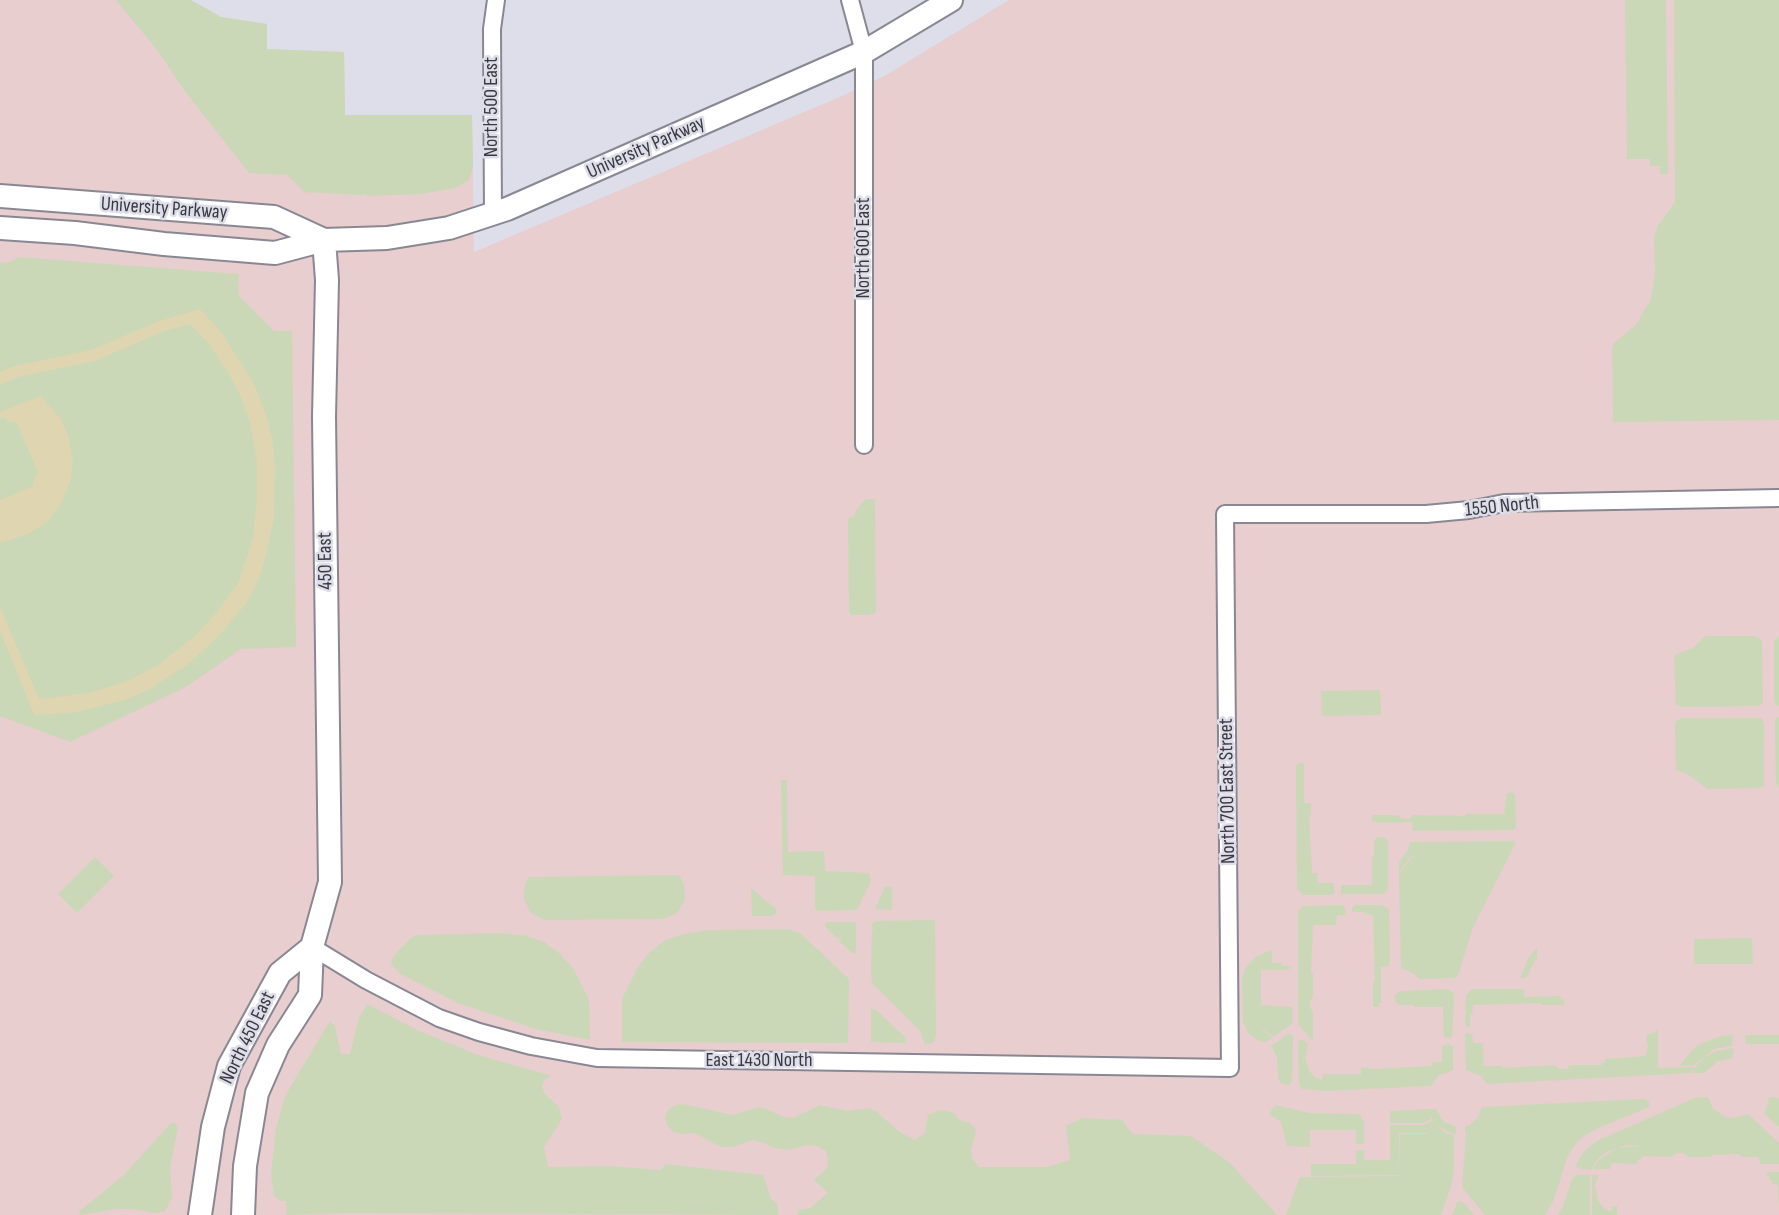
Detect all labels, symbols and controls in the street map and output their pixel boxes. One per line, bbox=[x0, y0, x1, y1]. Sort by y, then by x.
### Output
street label: North 500 East bbox=[480, 57, 504, 157]
street label: University Parkway bbox=[583, 111, 709, 185]
street label: University Parkway bbox=[100, 193, 228, 225]
street label: North 600 East bbox=[852, 197, 876, 299]
street label: 1550 North bbox=[1464, 491, 1540, 523]
street label: 450 East bbox=[314, 532, 338, 590]
street label: North 700 East Street bbox=[1215, 718, 1241, 864]
street label: North 450 East bbox=[215, 988, 281, 1088]
street label: East 1430 North bbox=[705, 1049, 813, 1073]

